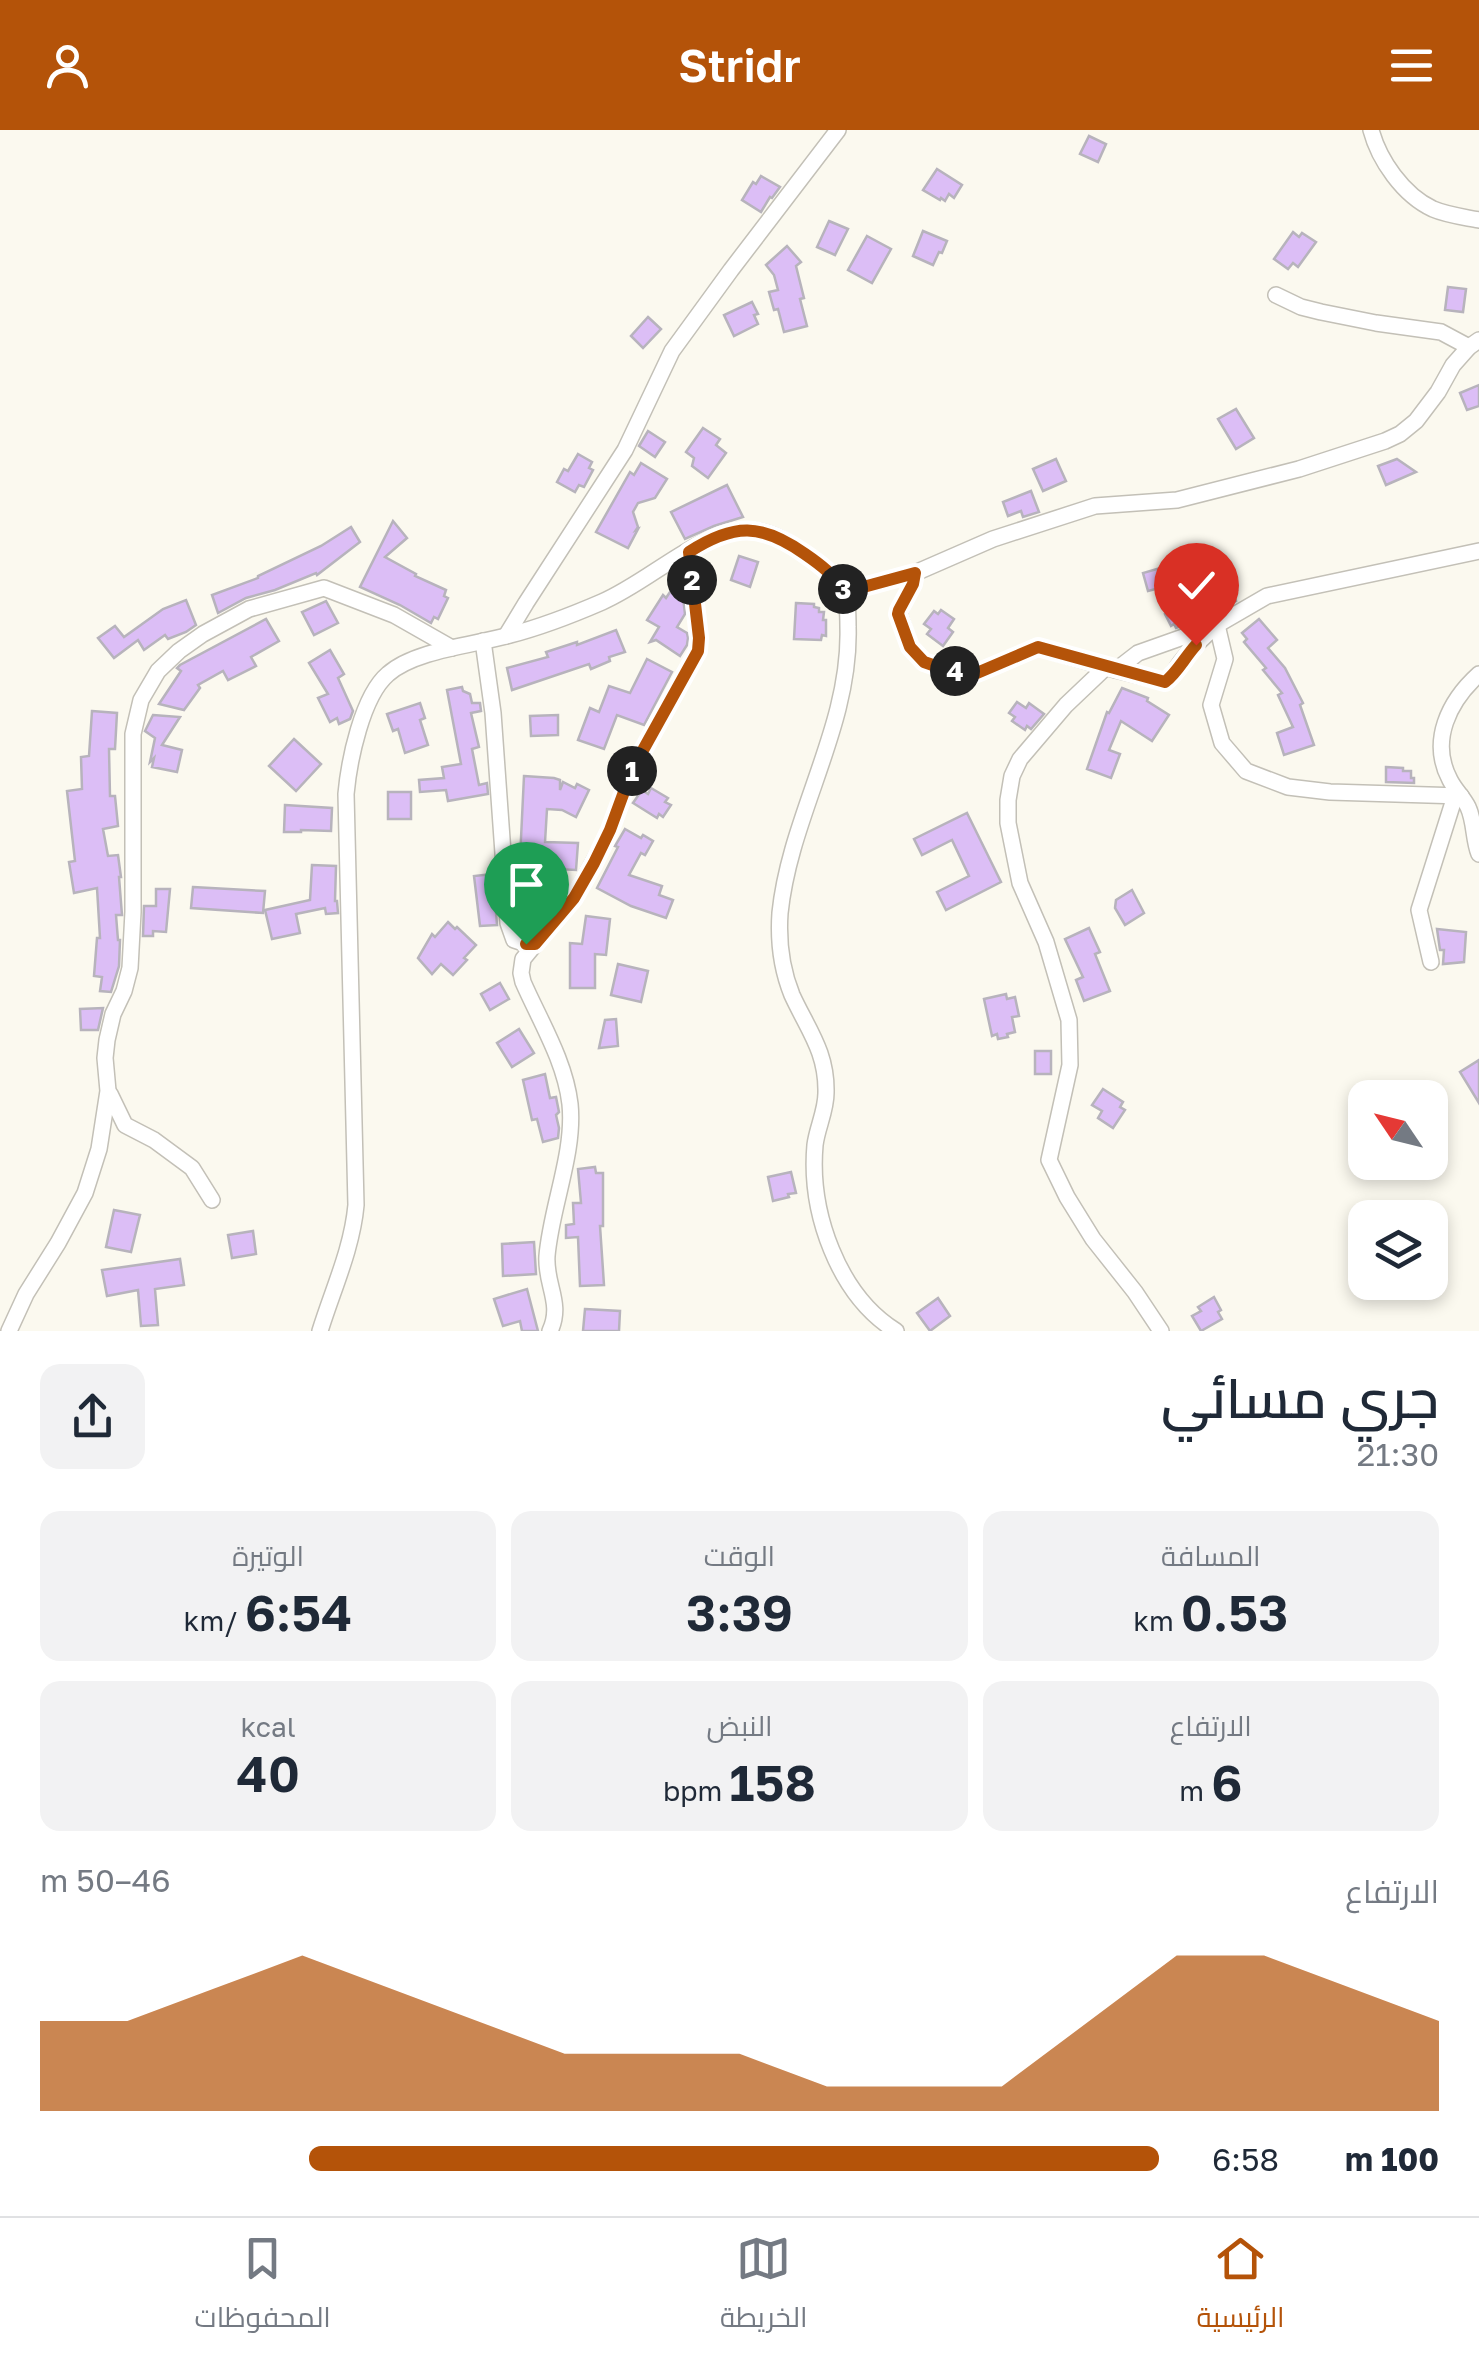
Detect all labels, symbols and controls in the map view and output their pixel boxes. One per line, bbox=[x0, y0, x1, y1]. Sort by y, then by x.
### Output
icon: person bbox=[40, 38, 95, 93]
text: Stridr bbox=[678, 38, 801, 92]
icon: menu bbox=[1384, 38, 1439, 93]
pin bbox=[1154, 543, 1239, 646]
pin: 2 bbox=[667, 555, 717, 605]
icon: check bbox=[1169, 558, 1224, 613]
text: 2 bbox=[683, 563, 701, 596]
pin: 3 bbox=[818, 564, 868, 614]
text: 3 bbox=[834, 572, 852, 605]
pin: 4 bbox=[930, 646, 980, 696]
text: 4 bbox=[946, 654, 964, 687]
pin: 1 bbox=[607, 746, 657, 796]
text: 1 bbox=[625, 754, 639, 787]
pin bbox=[484, 842, 569, 945]
icon: arrive bbox=[499, 857, 554, 912]
north arrow bbox=[1348, 1080, 1448, 1180]
map controls bbox=[1348, 1080, 1448, 1300]
button: layers bbox=[1348, 1200, 1448, 1300]
button: share bbox=[40, 1364, 145, 1469]
text: جري مسائي bbox=[1161, 1364, 1439, 1430]
text: 21:30 bbox=[1357, 1435, 1439, 1473]
text: الوتيرة bbox=[232, 1539, 304, 1572]
text: الوقت bbox=[704, 1539, 775, 1572]
text: المسافة bbox=[1161, 1539, 1261, 1572]
text: 6:54 bbox=[245, 1582, 353, 1642]
text: 3:39 bbox=[686, 1582, 793, 1642]
text: 0.53 bbox=[1181, 1582, 1288, 1642]
text: /km bbox=[184, 1604, 245, 1637]
text: km bbox=[1133, 1604, 1181, 1637]
text: النبض bbox=[707, 1709, 772, 1742]
text: الارتفاع bbox=[1170, 1709, 1252, 1742]
text: kcal bbox=[241, 1710, 296, 1743]
text: 40 bbox=[236, 1743, 300, 1803]
text: 158 bbox=[729, 1752, 816, 1812]
text: 6 bbox=[1211, 1752, 1242, 1812]
text: bpm bbox=[663, 1774, 729, 1807]
text: m bbox=[1179, 1774, 1211, 1807]
text: 46–50 m bbox=[40, 1861, 171, 1899]
text: الارتفاع bbox=[1345, 1872, 1439, 1910]
text: 6:58 bbox=[1212, 2140, 1279, 2178]
text: 100 m bbox=[1345, 2140, 1439, 2178]
tab: المحفوظات bbox=[195, 2231, 331, 2343]
tab: الخريطة bbox=[720, 2231, 807, 2343]
tab: الرئيسية bbox=[1197, 2231, 1284, 2343]

